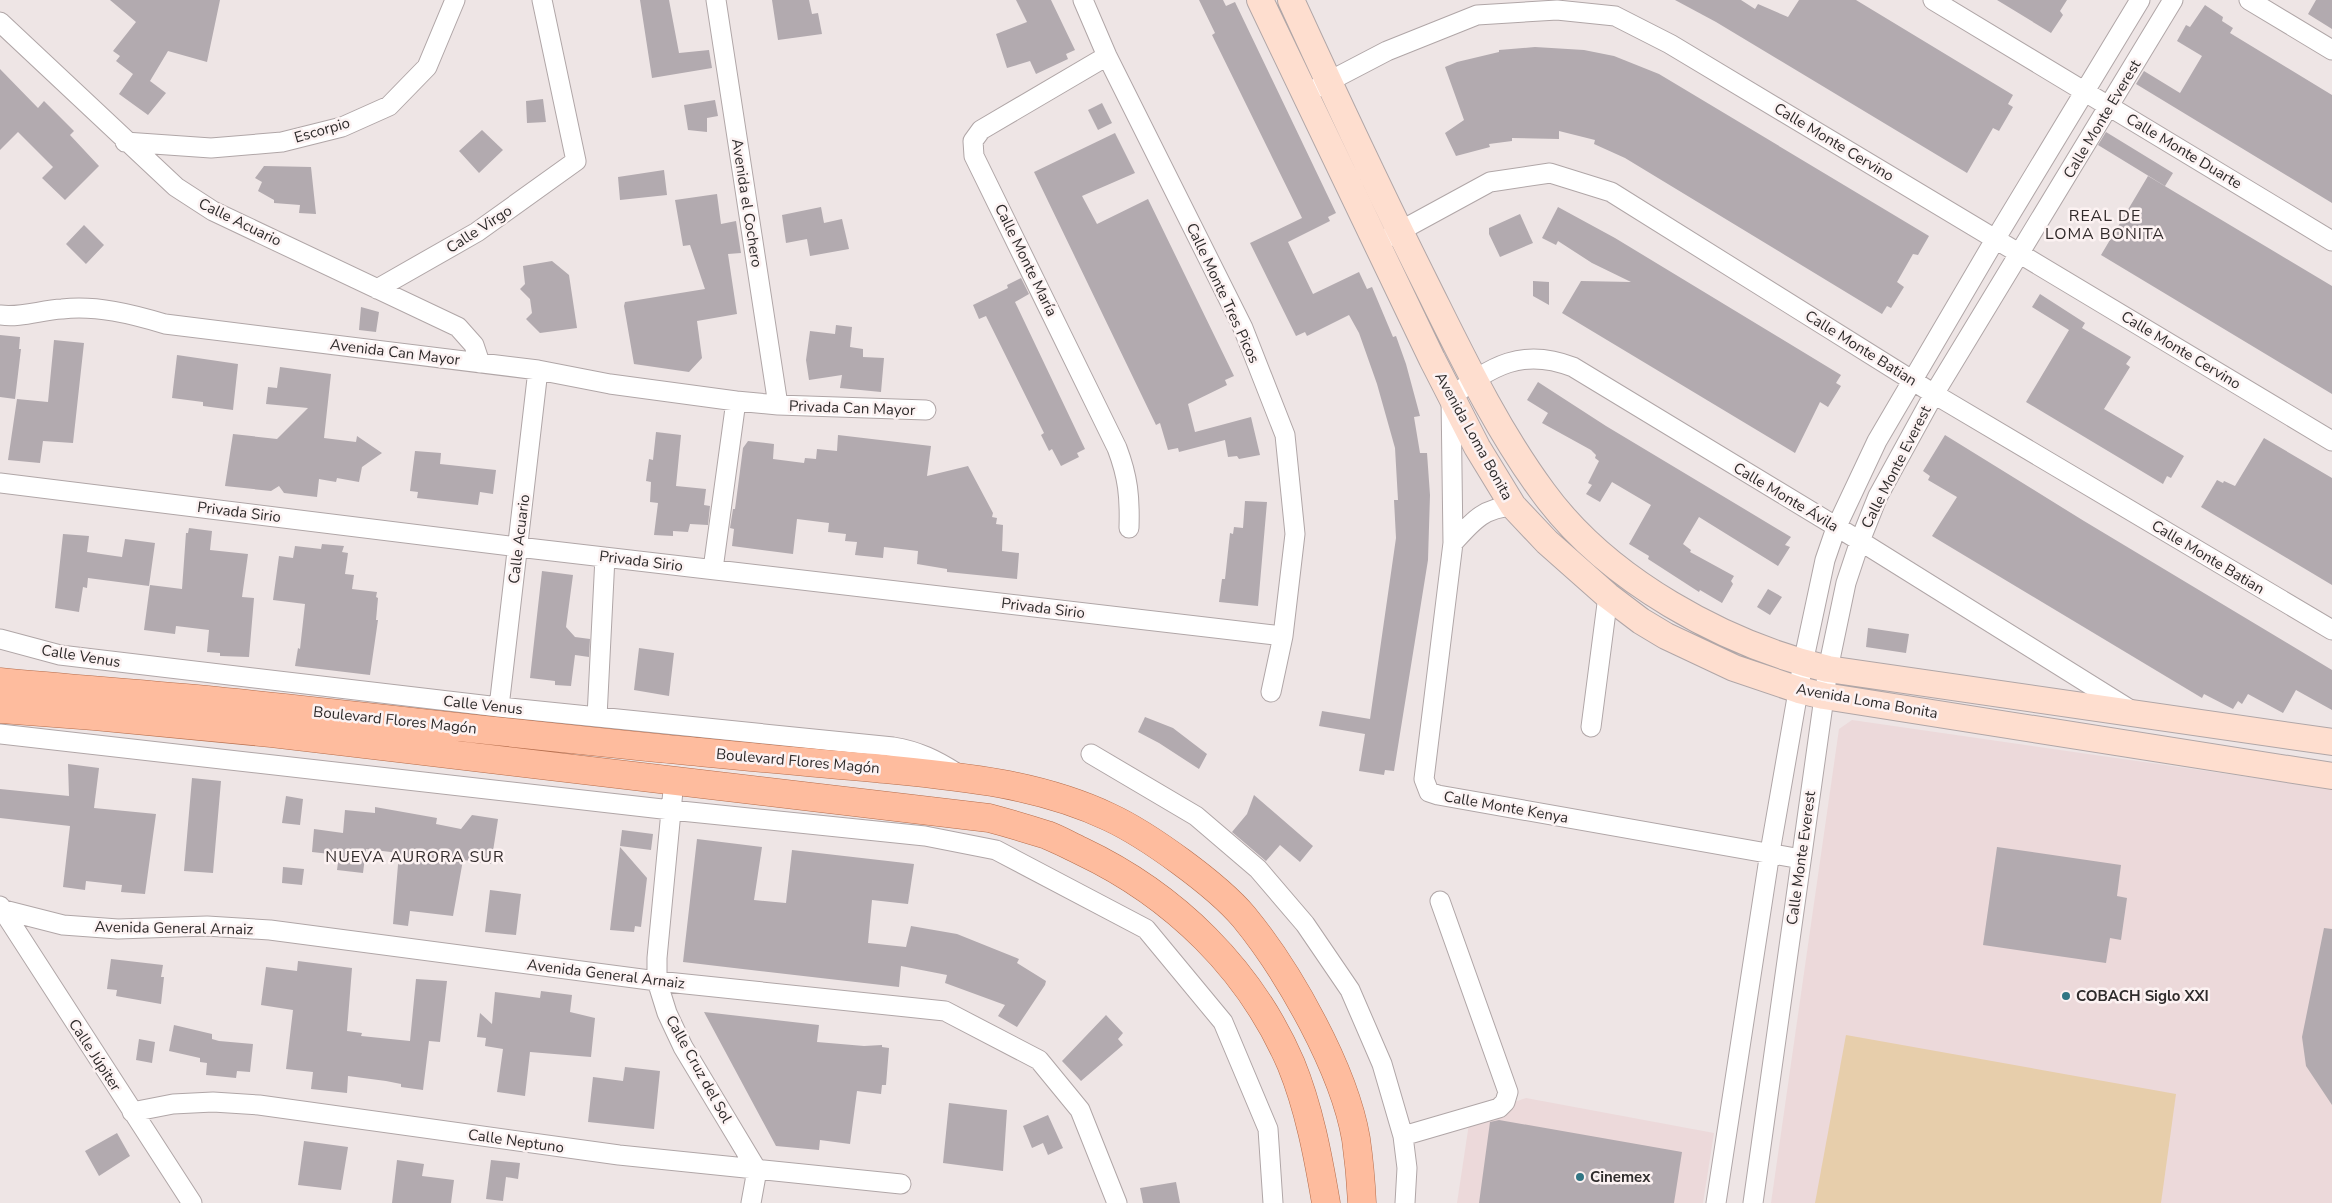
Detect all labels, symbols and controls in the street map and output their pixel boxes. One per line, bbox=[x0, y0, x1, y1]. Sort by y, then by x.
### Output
street label: Calle Monte Everest bbox=[2059, 55, 2146, 182]
street label: Calle Monte Cervino bbox=[1770, 98, 1898, 186]
street label: Calle Monte Duarte bbox=[2122, 109, 2246, 193]
street label: Escorpio bbox=[292, 113, 352, 147]
street label: Avenida el Cochero bbox=[727, 137, 767, 269]
street label: Calle Acuario bbox=[195, 193, 285, 251]
street label: Calle Virgo bbox=[442, 200, 516, 258]
street label: Calle Monte María bbox=[990, 200, 1062, 320]
district label: REAL DE LOMA BONITA bbox=[2045, 205, 2165, 245]
street label: Calle Monte Tres Picos bbox=[1182, 220, 1264, 366]
street label: Calle Monte Batian bbox=[1801, 305, 1921, 391]
street label: Calle Monte Cervino bbox=[2117, 306, 2245, 394]
street label: Avenida Can Mayor bbox=[329, 334, 462, 370]
street label: Avenida Loma Bonita bbox=[1430, 368, 1518, 504]
street label: Privada Can Mayor bbox=[788, 396, 916, 420]
street label: Calle Monte Everest bbox=[1856, 402, 1936, 532]
street label: Calle Monte Ávila bbox=[1730, 458, 1842, 536]
street label: Calle Acuario bbox=[504, 493, 534, 585]
street label: Privada Sirio bbox=[196, 497, 282, 527]
street label: Calle Monte Batian bbox=[2148, 515, 2268, 599]
street label: Privada Sirio bbox=[598, 546, 684, 576]
street label: Privada Sirio bbox=[1000, 593, 1086, 623]
street label: Calle Venus bbox=[40, 640, 122, 672]
street label: Avenida Loma Bonita bbox=[1795, 679, 1939, 723]
street label: Calle Venus bbox=[442, 691, 524, 719]
street label: Boulevard Flores Magón bbox=[312, 701, 478, 739]
street label: Boulevard Flores Magón bbox=[715, 744, 881, 778]
street label: Calle Monte Kenya bbox=[1442, 786, 1570, 828]
street label: Calle Monte Everest bbox=[1782, 789, 1820, 926]
district label: NUEVA AURORA SUR bbox=[325, 846, 505, 868]
street label: Avenida General Arnaiz bbox=[94, 917, 254, 939]
street label: Avenida General Arnaiz bbox=[526, 954, 686, 994]
place label: COBACH Siglo XXI bbox=[2076, 986, 2209, 1006]
marker: COBACH Siglo XXI bbox=[2060, 990, 2072, 1002]
street label: Calle Cruz del Sol bbox=[661, 1012, 737, 1127]
street label: Calle Júpiter bbox=[64, 1015, 126, 1096]
street label: Calle Neptuno bbox=[467, 1124, 565, 1158]
place label: Cinemex bbox=[1590, 1167, 1651, 1187]
marker: Cinemex bbox=[1574, 1171, 1586, 1183]

